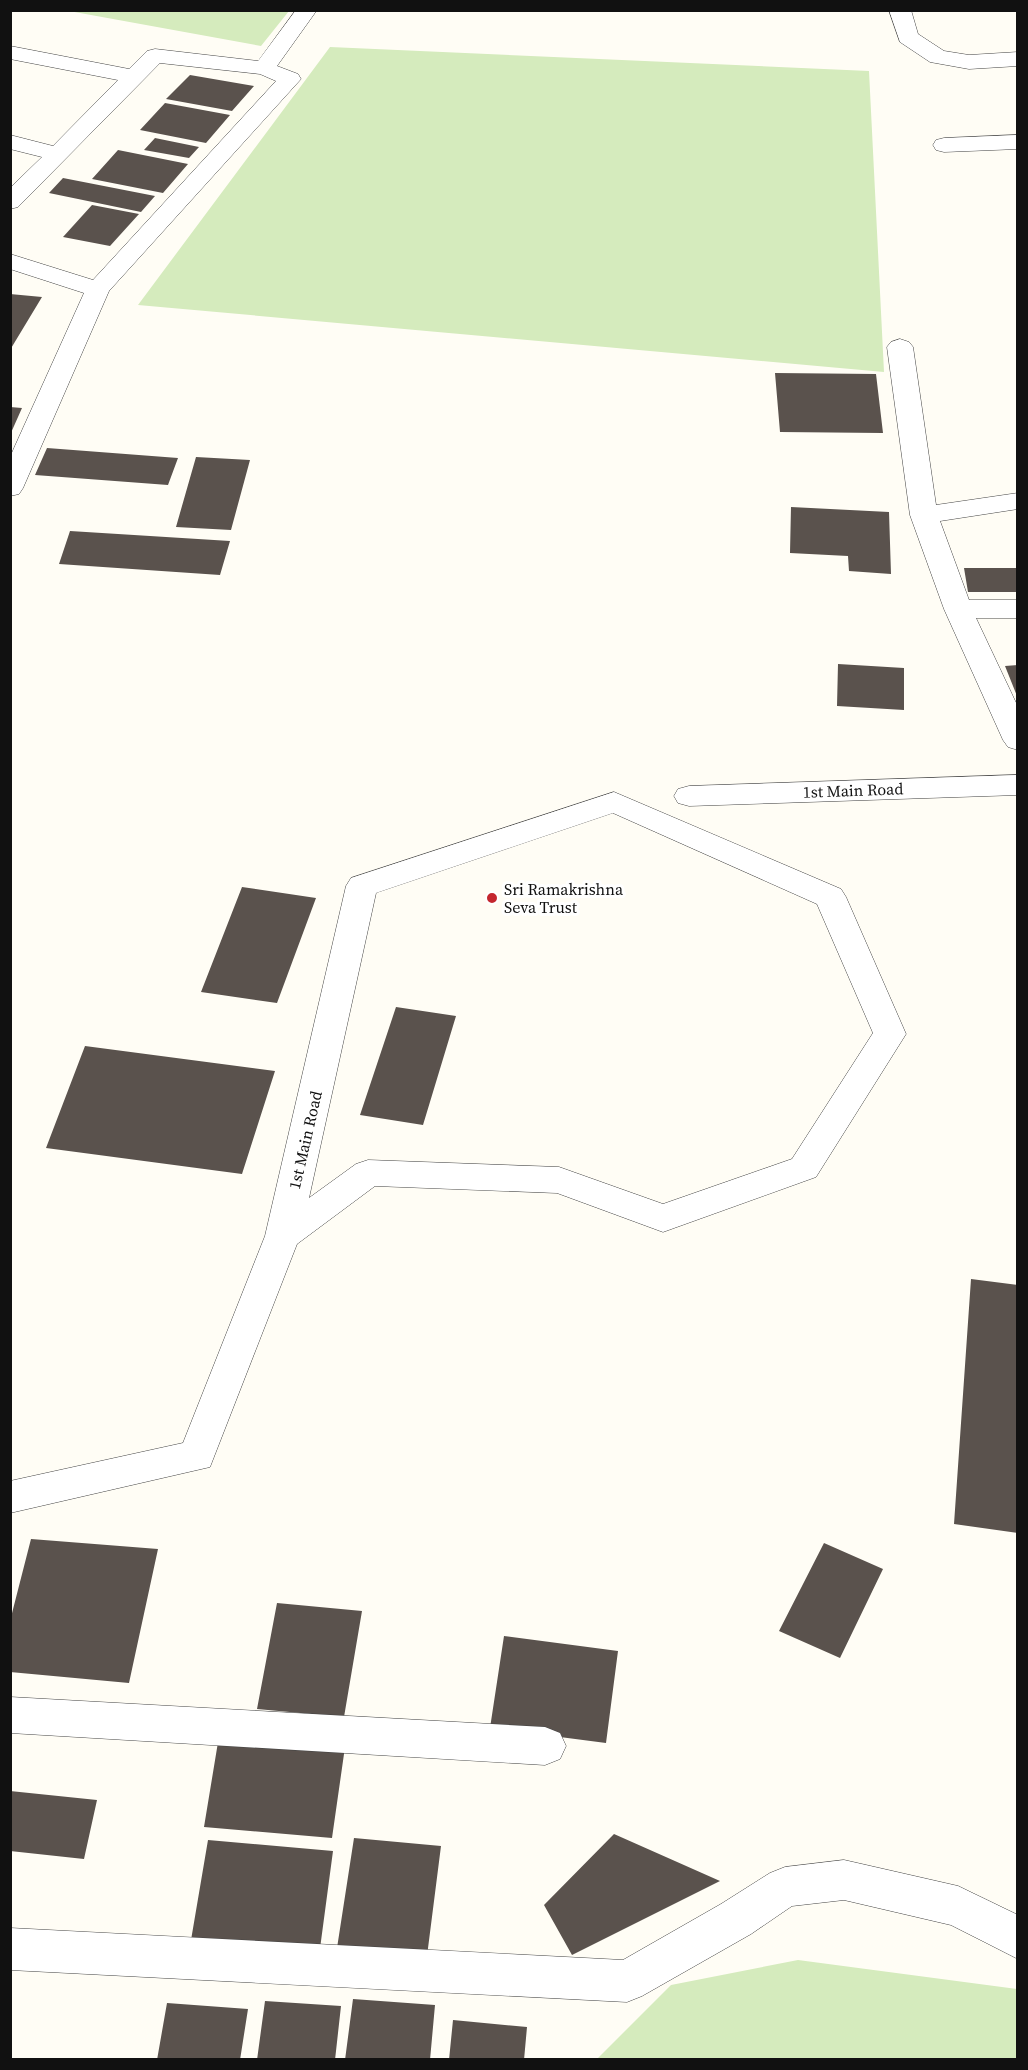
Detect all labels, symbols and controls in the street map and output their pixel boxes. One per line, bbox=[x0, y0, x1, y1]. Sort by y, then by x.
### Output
street label: 1st Main Road bbox=[802, 777, 904, 803]
place label: Sri Ramakrishna Seva Trust bbox=[504, 878, 624, 918]
marker: Sri Ramakrishna Seva Trust bbox=[485, 891, 499, 905]
street label: 1st Main Road bbox=[283, 1089, 327, 1191]

